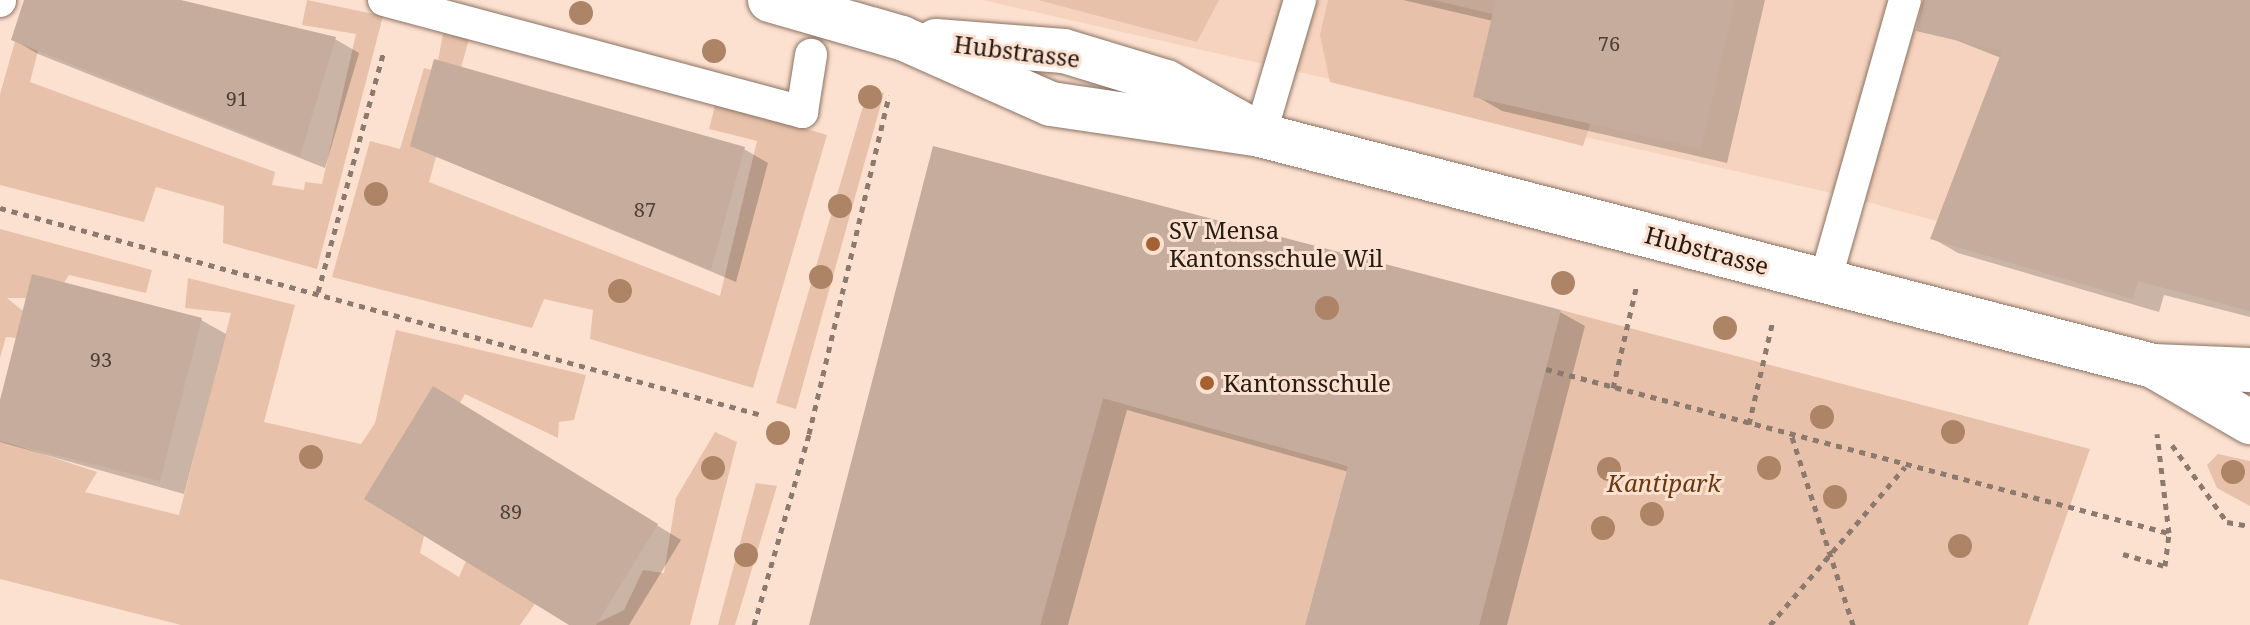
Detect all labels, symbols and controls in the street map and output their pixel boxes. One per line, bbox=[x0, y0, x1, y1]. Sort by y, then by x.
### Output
street label: Hubstrasse bbox=[952, 29, 1082, 73]
house number: 76 bbox=[1598, 31, 1620, 55]
house number: 91 bbox=[226, 86, 248, 110]
house number: 87 bbox=[634, 197, 656, 221]
place label: SV Mensa Kantonsschule Wil bbox=[1169, 216, 1383, 272]
street label: Hubstrasse bbox=[1642, 220, 1772, 280]
marker: SV Mensa Kantonsschule Wil bbox=[1144, 235, 1162, 253]
house number: 93 bbox=[90, 347, 112, 371]
place label: Kantonsschule bbox=[1223, 369, 1391, 397]
marker: Kantonsschule bbox=[1198, 374, 1216, 392]
park label: Kantipark bbox=[1607, 469, 1721, 497]
house number: 89 bbox=[500, 499, 522, 523]

